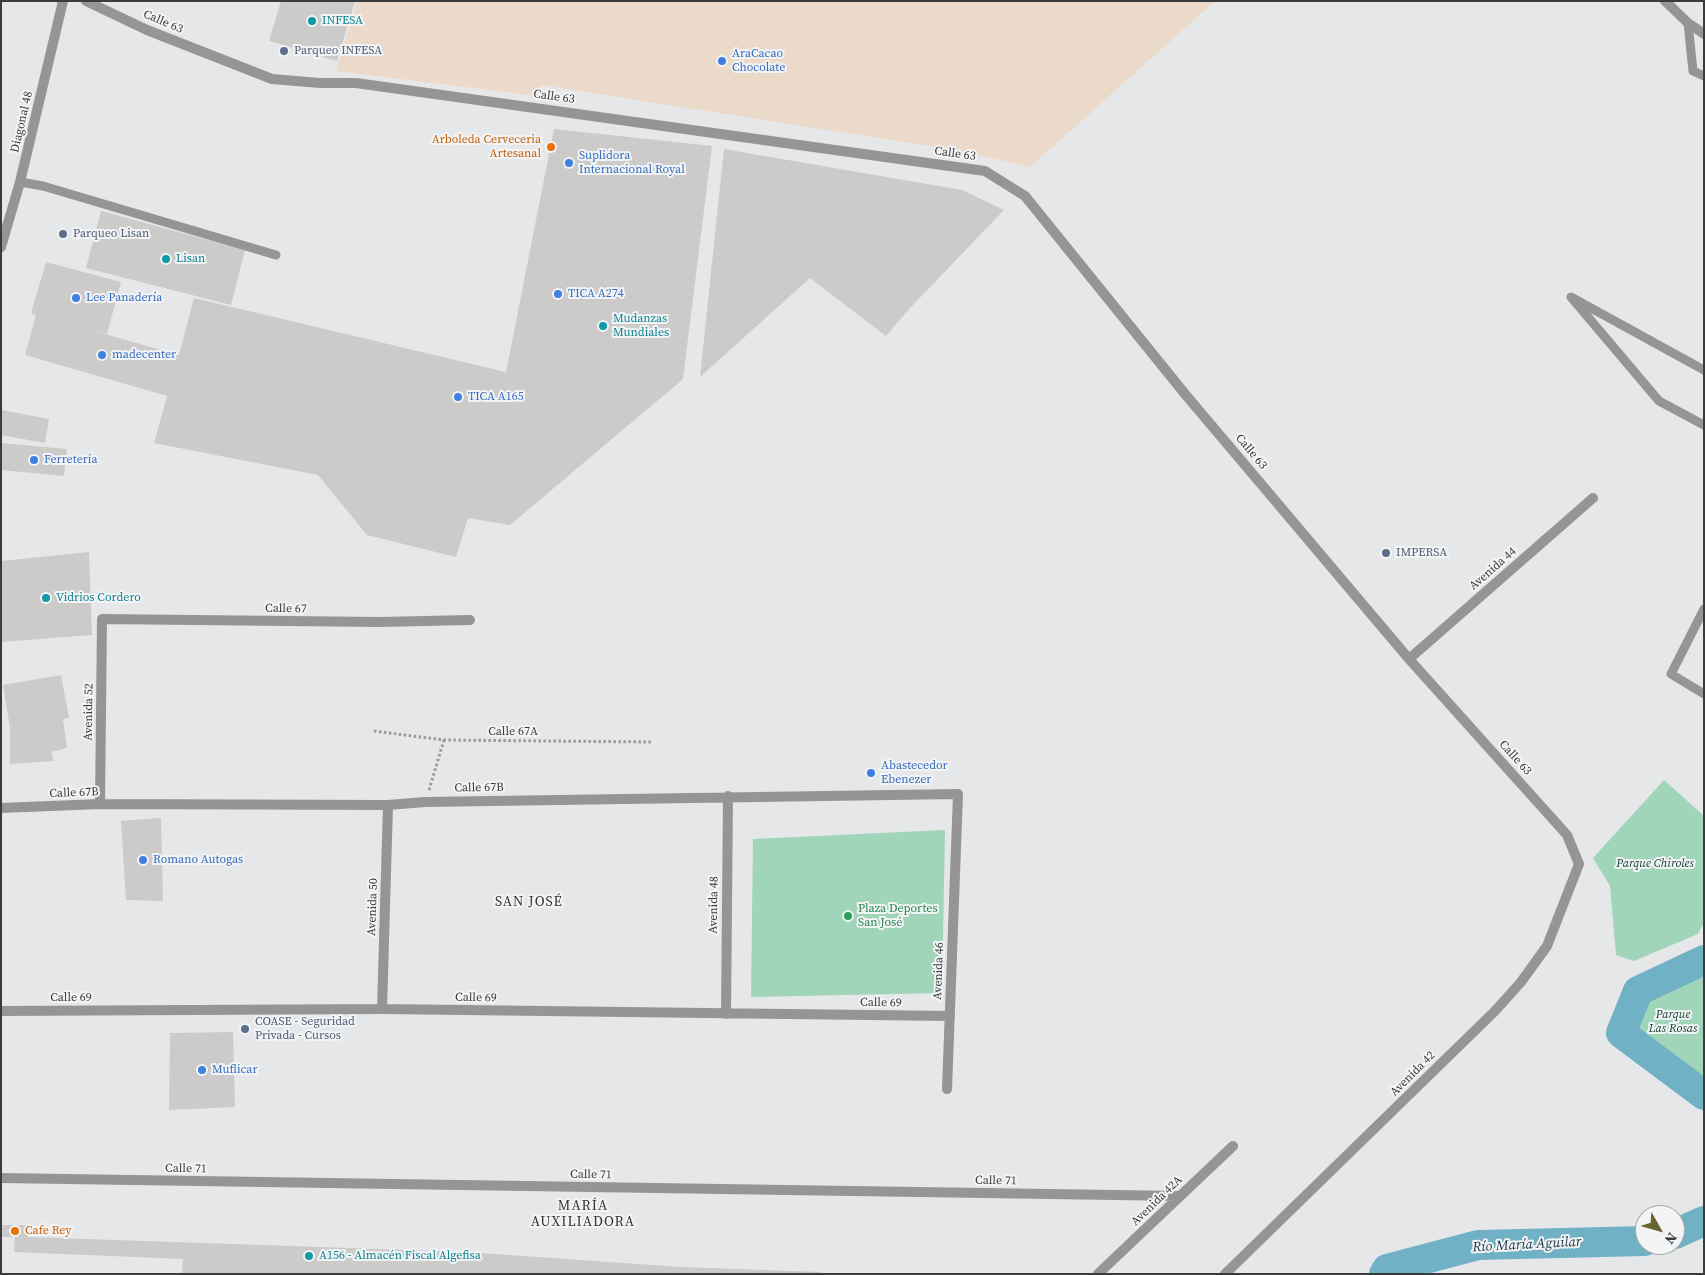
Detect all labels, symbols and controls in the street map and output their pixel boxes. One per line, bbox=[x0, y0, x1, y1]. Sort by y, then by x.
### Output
street label: Calle 63 bbox=[141, 7, 185, 37]
place label: INFESA bbox=[322, 14, 363, 28]
marker: INFESA bbox=[306, 15, 318, 27]
place label: Parqueo INFESA bbox=[294, 44, 382, 58]
marker: Parqueo INFESA bbox=[278, 45, 290, 57]
place label: AraCacao Chocolate bbox=[732, 47, 785, 75]
marker: AraCacao Chocolate bbox=[716, 55, 728, 67]
street label: Calle 63 bbox=[532, 87, 576, 107]
street label: Diagonal 48 bbox=[8, 90, 36, 154]
place label: Arboleda Cerveceria Artesanal bbox=[432, 133, 541, 161]
marker: Arboleda Cerveceria Artesanal bbox=[545, 141, 557, 153]
street label: Calle 63 bbox=[933, 144, 977, 164]
place label: Suplidora Internacional Royal bbox=[579, 149, 685, 177]
marker: Suplidora Internacional Royal bbox=[563, 157, 575, 169]
place label: Parqueo Lisan bbox=[73, 227, 149, 241]
marker: Parqueo Lisan bbox=[57, 228, 69, 240]
place label: Lisan bbox=[176, 252, 205, 266]
marker: Lisan bbox=[160, 253, 172, 265]
place label: TICA A274 bbox=[568, 287, 624, 301]
marker: TICA A274 bbox=[552, 288, 564, 300]
place label: Lee Panadería bbox=[86, 291, 162, 305]
marker: Lee Panadería bbox=[70, 292, 82, 304]
place label: Mudanzas Mundiales bbox=[613, 312, 669, 340]
marker: Mudanzas Mundiales bbox=[597, 320, 609, 332]
place label: madecenter bbox=[112, 348, 176, 362]
marker: madecenter bbox=[96, 349, 108, 361]
place label: TICA A165 bbox=[468, 390, 524, 404]
marker: TICA A165 bbox=[452, 391, 464, 403]
street label: Calle 63 bbox=[1232, 431, 1270, 473]
place label: Ferretería bbox=[44, 453, 98, 467]
marker: Ferretería bbox=[28, 454, 40, 466]
street label: Avenida 44 bbox=[1467, 545, 1519, 593]
place label: IMPERSA bbox=[1396, 546, 1447, 560]
marker: IMPERSA bbox=[1380, 547, 1392, 559]
place label: Vidrios Cordero bbox=[56, 591, 141, 605]
marker: Vidrios Cordero bbox=[40, 592, 52, 604]
street label: Calle 67 bbox=[265, 601, 307, 617]
street label: Avenida 52 bbox=[81, 683, 97, 741]
street label: Calle 67A bbox=[488, 725, 538, 739]
street label: Calle 63 bbox=[1496, 738, 1534, 778]
place label: Abastecedor Ebenezer bbox=[881, 759, 948, 787]
marker: Abastecedor Ebenezer bbox=[865, 767, 877, 779]
street label: Calle 67B bbox=[454, 780, 504, 796]
street label: Calle 67B bbox=[49, 785, 99, 801]
place label: Romano Autogas bbox=[153, 853, 243, 867]
marker: Romano Autogas bbox=[137, 854, 149, 866]
park label: Parque Chiroles bbox=[1616, 857, 1694, 871]
street label: Avenida 48 bbox=[706, 876, 722, 934]
street label: Avenida 50 bbox=[365, 878, 381, 936]
district label: SAN JOSÉ bbox=[494, 894, 564, 910]
place label: Plaza Deportes San José bbox=[858, 902, 938, 930]
marker: Plaza Deportes San José bbox=[842, 910, 854, 922]
street label: Avenida 46 bbox=[931, 942, 947, 1000]
street label: Calle 69 bbox=[455, 990, 497, 1006]
street label: Calle 69 bbox=[50, 991, 92, 1005]
street label: Calle 69 bbox=[860, 995, 902, 1011]
park label: Parque Las Rosas bbox=[1649, 1008, 1697, 1036]
place label: COASE - Seguridad Privada - Cursos bbox=[255, 1015, 355, 1043]
marker: COASE - Seguridad Privada - Cursos bbox=[239, 1023, 251, 1035]
street label: Avenida 42 bbox=[1388, 1049, 1438, 1099]
place label: Muflicar bbox=[212, 1063, 257, 1077]
marker: Muflicar bbox=[196, 1064, 208, 1076]
street label: Calle 71 bbox=[165, 1161, 207, 1177]
street label: Calle 71 bbox=[570, 1167, 612, 1183]
street label: Calle 71 bbox=[975, 1173, 1017, 1189]
street label: Avenida 42A bbox=[1128, 1173, 1186, 1229]
district label: MARÍA AUXILIADORA bbox=[529, 1198, 637, 1230]
north arrow bbox=[1635, 1205, 1685, 1255]
place label: Cafe Rey bbox=[25, 1224, 71, 1238]
marker: Cafe Rey bbox=[9, 1225, 21, 1237]
text: N bbox=[1660, 1228, 1682, 1249]
water label: Río María Aguilar bbox=[1472, 1234, 1582, 1256]
place label: A156 - Almacén Fiscal Algefisa bbox=[319, 1249, 481, 1263]
marker: A156 - Almacén Fiscal Algefisa bbox=[303, 1250, 315, 1262]

